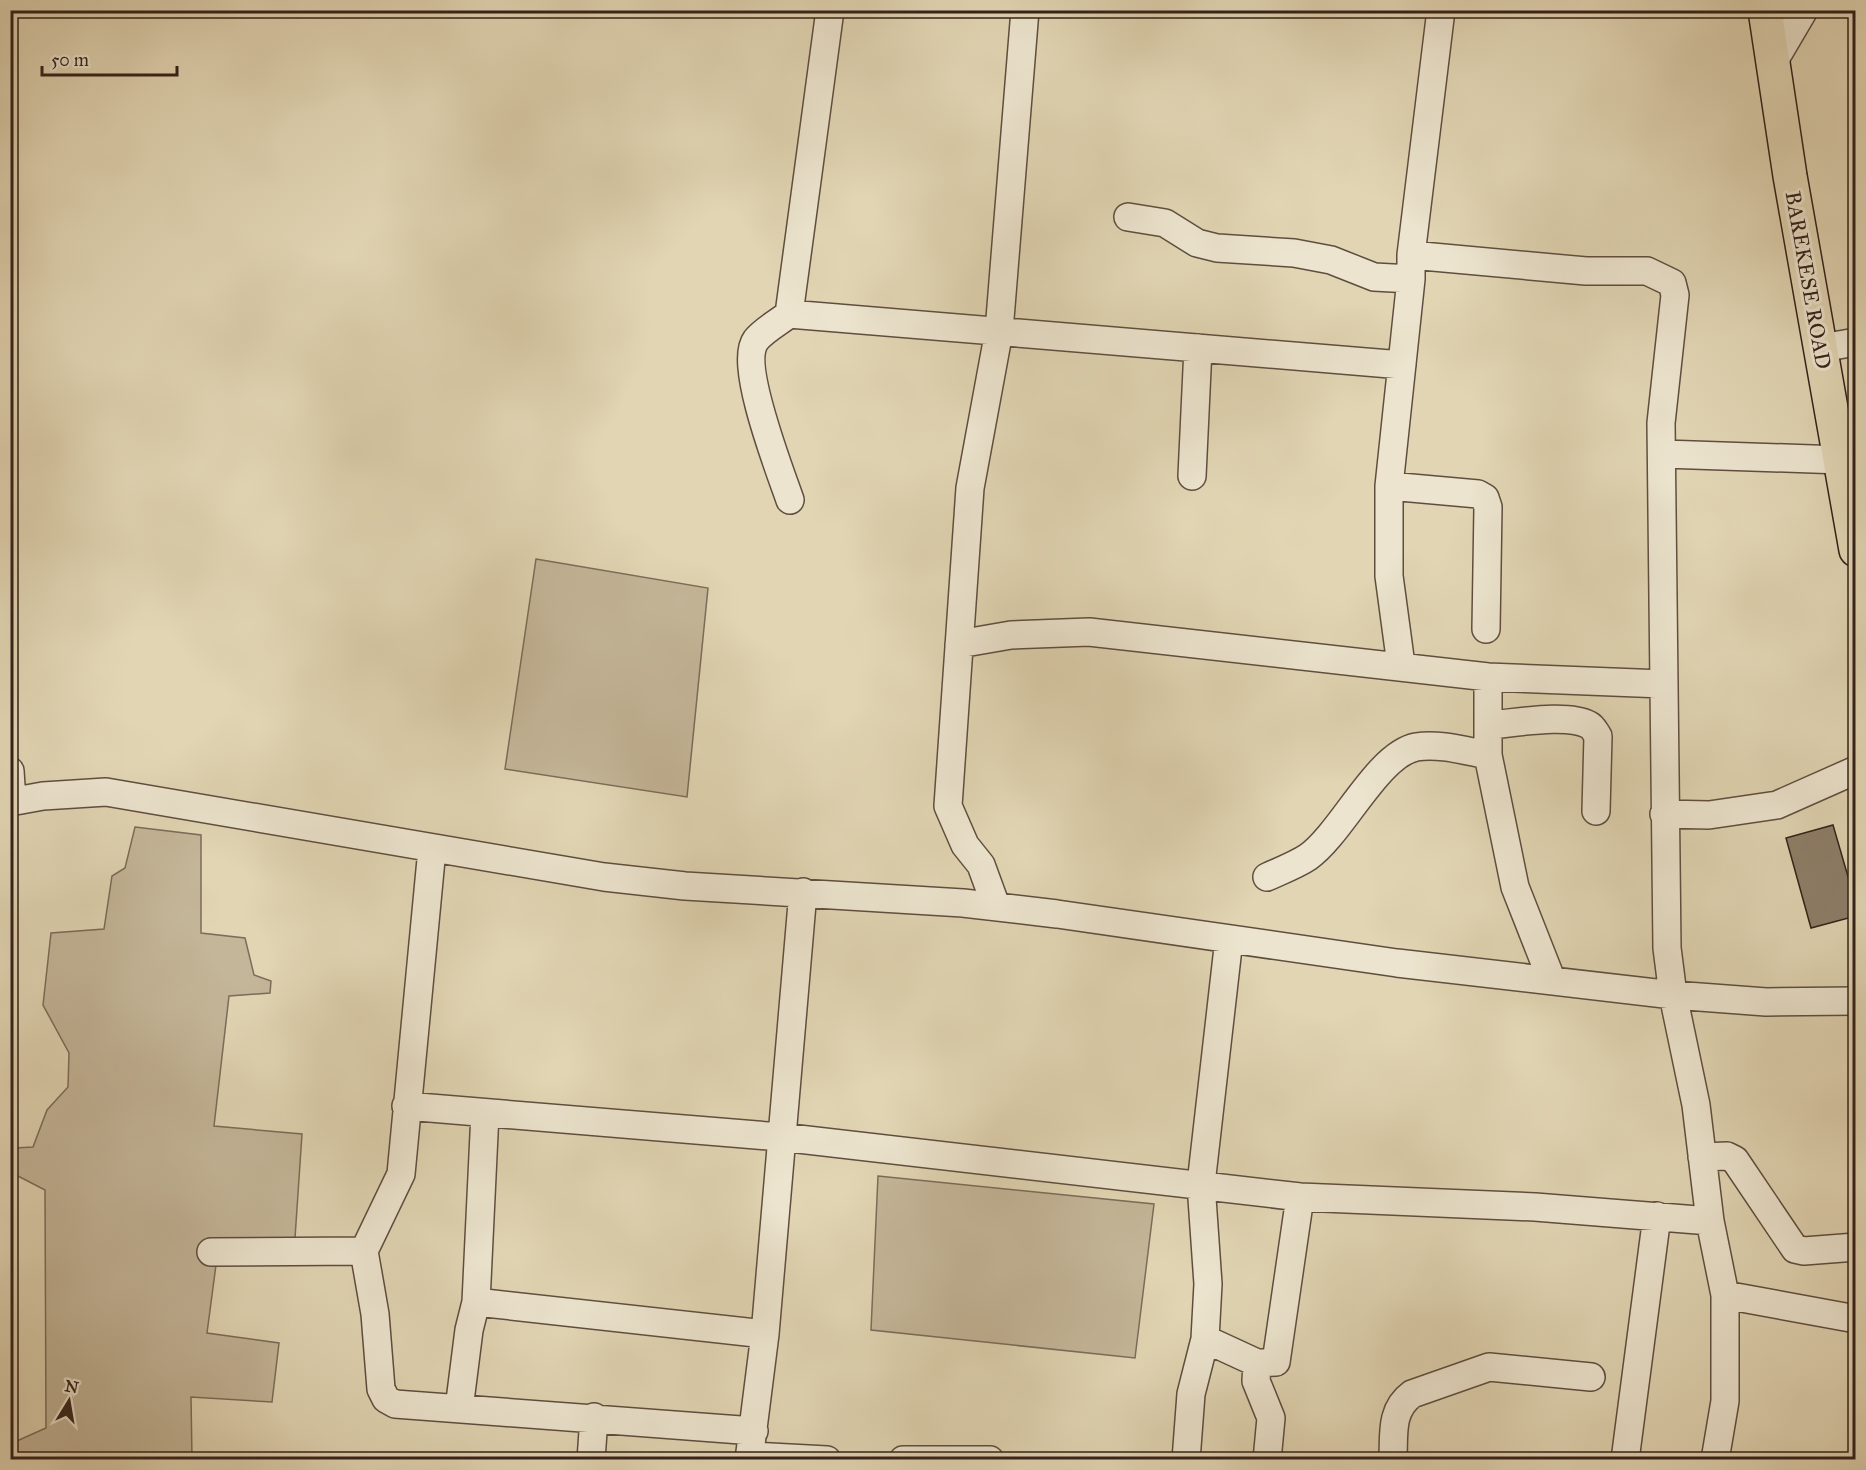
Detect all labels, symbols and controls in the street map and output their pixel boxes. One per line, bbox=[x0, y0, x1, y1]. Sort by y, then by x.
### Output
scale bar bbox=[42, 39, 177, 77]
text: 50 m bbox=[51, 49, 89, 71]
street label: BAREKESE ROAD bbox=[1780, 189, 1836, 371]
north arrow bbox=[39, 1371, 99, 1431]
text: N bbox=[63, 1376, 81, 1397]

